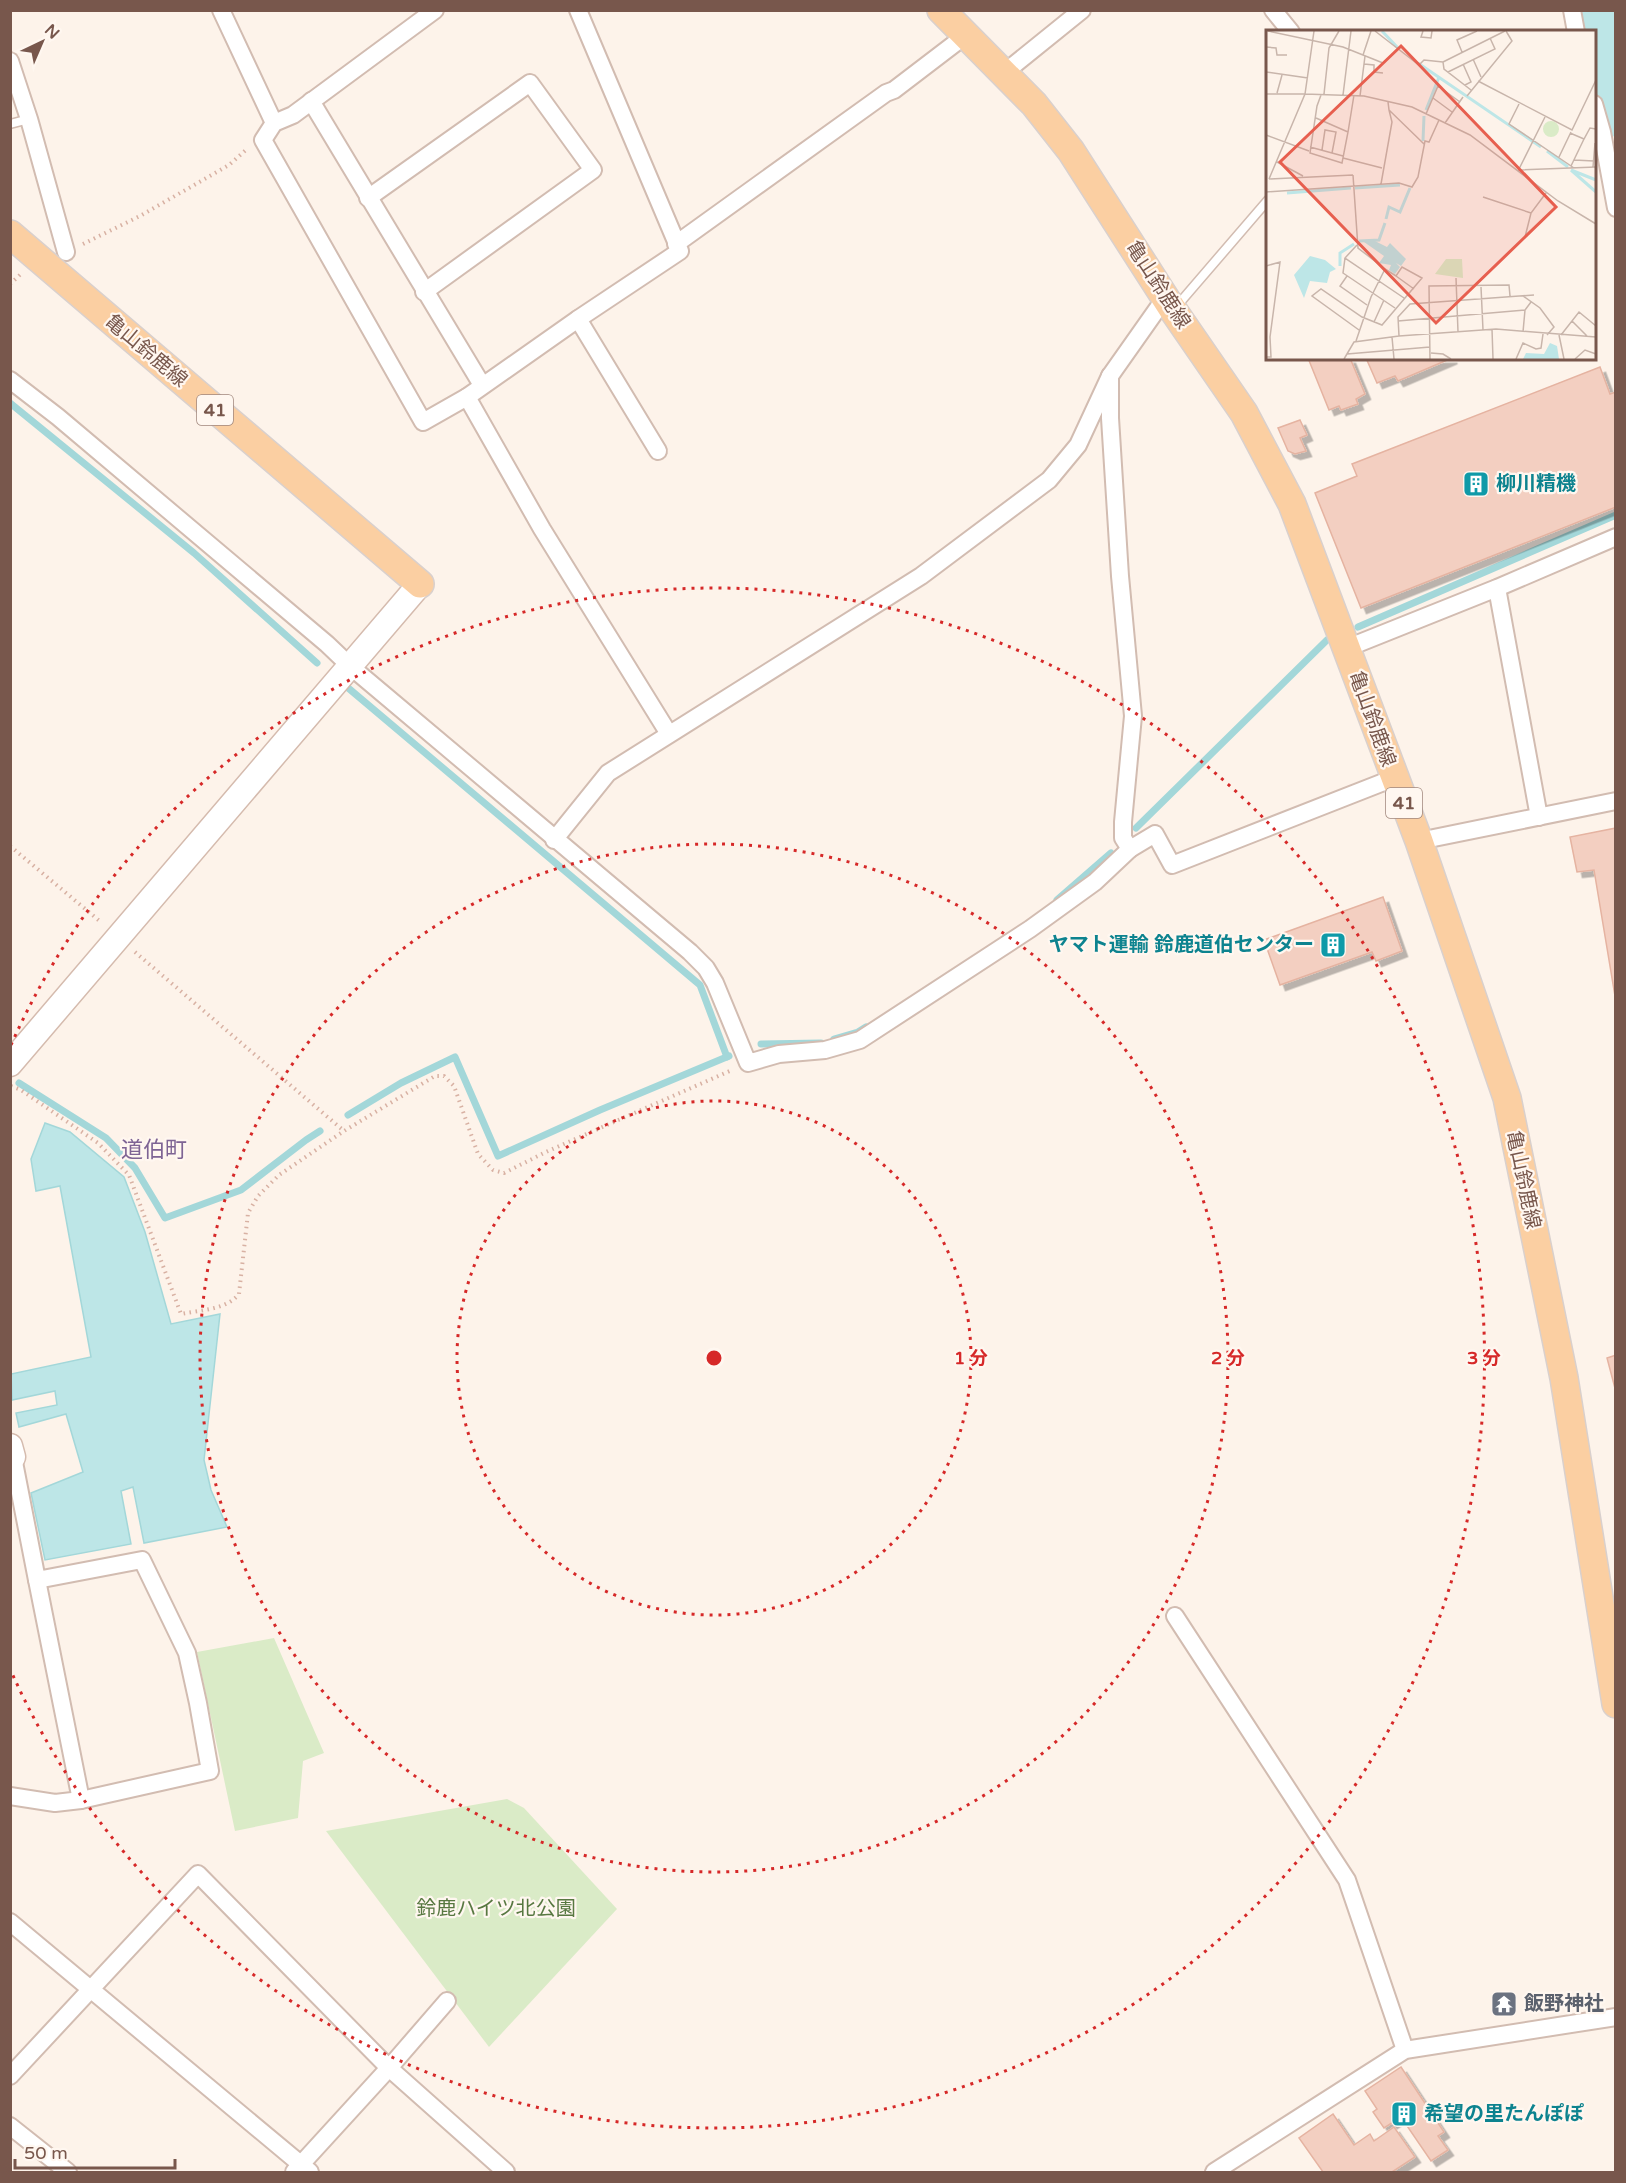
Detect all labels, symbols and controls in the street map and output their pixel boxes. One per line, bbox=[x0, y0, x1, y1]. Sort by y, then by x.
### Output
north arrow bbox=[12, 12, 72, 72]
text: N bbox=[40, 20, 63, 44]
inset map bbox=[1266, 30, 1596, 360]
street label: 亀山鈴鹿線 bbox=[1121, 237, 1195, 333]
street label: 亀山鈴鹿線 bbox=[100, 310, 192, 392]
road number: 41 bbox=[197, 395, 233, 425]
building icon: 柳川精機 bbox=[1461, 469, 1491, 499]
place label: 柳川精機 bbox=[1496, 472, 1576, 496]
street label: 亀山鈴鹿線 bbox=[1344, 668, 1400, 770]
road number: 41 bbox=[1386, 788, 1422, 818]
building icon: ヤマト運輸 鈴鹿道伯センター bbox=[1318, 930, 1348, 960]
place label: ヤマト運輸 鈴鹿道伯センター bbox=[1049, 933, 1314, 957]
street label: 亀山鈴鹿線 bbox=[1501, 1129, 1545, 1231]
district label: 道伯町 bbox=[121, 1137, 187, 1163]
text: 1 分 bbox=[954, 1347, 988, 1369]
text: 2 分 bbox=[1211, 1347, 1245, 1369]
text: 3 分 bbox=[1467, 1347, 1501, 1369]
centre of rings bbox=[704, 1348, 724, 1368]
park label: 鈴鹿ハイツ北公園 bbox=[416, 1897, 576, 1921]
temple icon: 飯野神社 bbox=[1489, 1989, 1519, 2019]
place label: 飯野神社 bbox=[1524, 1992, 1604, 2016]
building icon: 希望の里たんぽぽ bbox=[1389, 2099, 1419, 2129]
place label: 希望の里たんぽぽ bbox=[1424, 2102, 1584, 2126]
scale bar bbox=[15, 2132, 176, 2170]
text: 50 m bbox=[24, 2142, 68, 2164]

